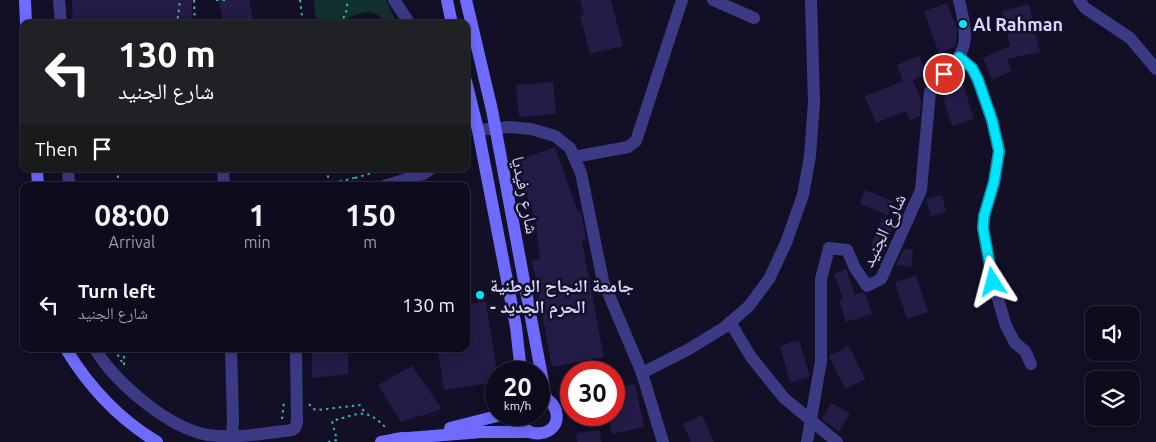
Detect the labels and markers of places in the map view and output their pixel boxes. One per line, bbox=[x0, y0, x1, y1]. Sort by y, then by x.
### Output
place label: Al Rahman bbox=[973, 14, 1063, 34]
marker: Al Rahman bbox=[957, 18, 969, 30]
pin bbox=[923, 53, 965, 95]
place label: جامعة النجاح الوطنية - الحرم الجديد bbox=[490, 275, 634, 319]
marker: جامعة النجاح الوطنية - الحرم الجديد bbox=[474, 289, 486, 301]

